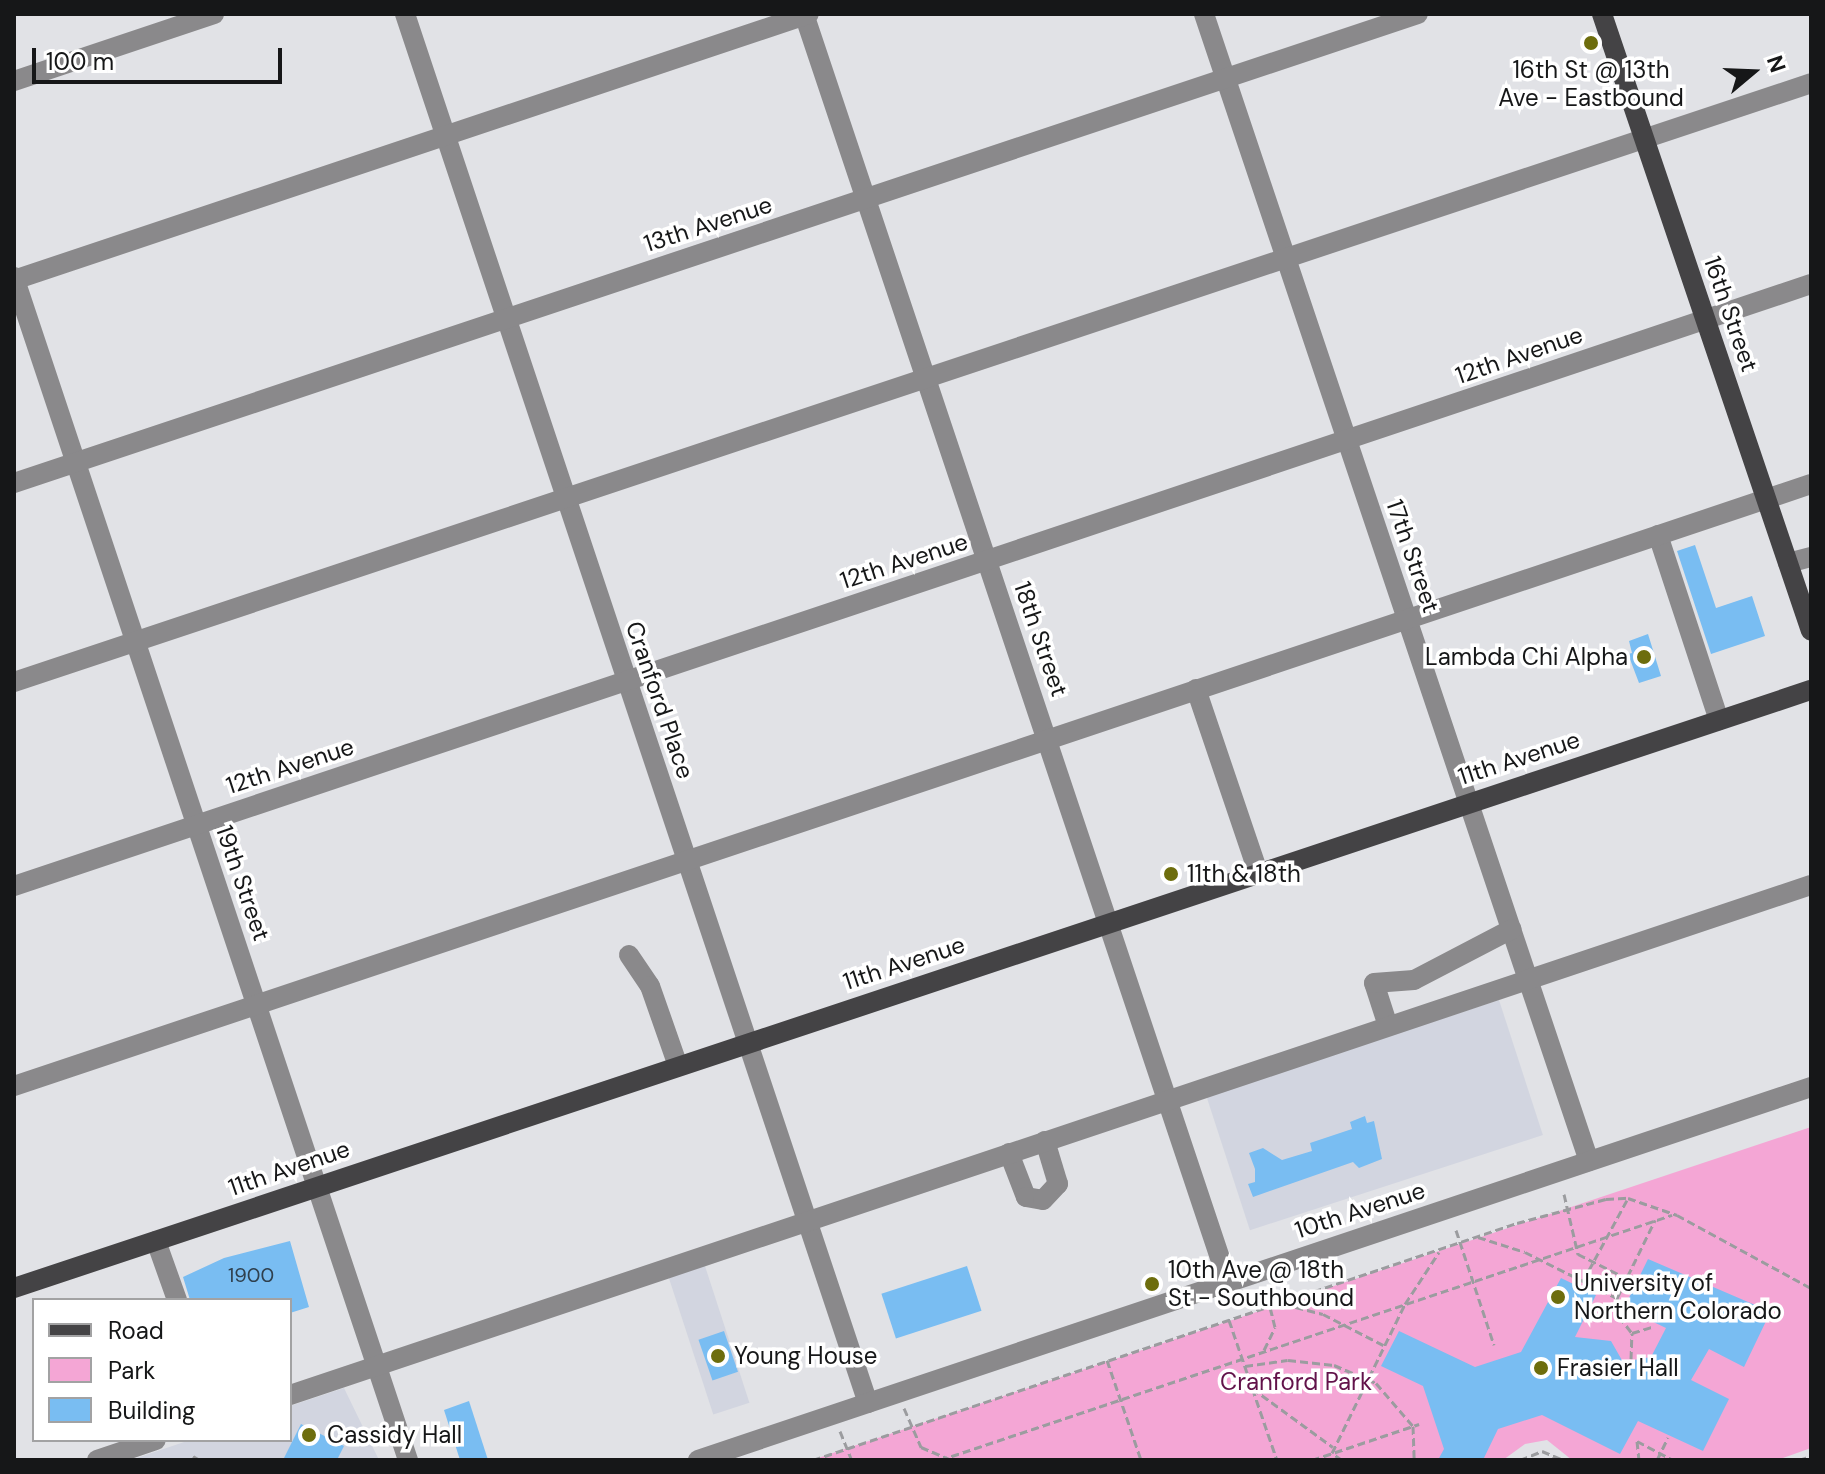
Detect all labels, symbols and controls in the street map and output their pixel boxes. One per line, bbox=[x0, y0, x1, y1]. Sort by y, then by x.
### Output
scale bar bbox=[36, 32, 286, 82]
north arrow bbox=[1713, 32, 1793, 112]
marker: 16th St @ 13th Ave - Eastbound bbox=[1582, 34, 1600, 52]
text: 100 m bbox=[46, 46, 114, 77]
text: N bbox=[1760, 52, 1792, 76]
place label: 16th St @ 13th Ave - Eastbound bbox=[1498, 56, 1684, 112]
street label: 13th Avenue bbox=[640, 190, 776, 258]
street label: 16th Street bbox=[1698, 253, 1764, 375]
street label: 12th Avenue bbox=[1452, 320, 1586, 390]
street label: 17th Street bbox=[1380, 496, 1446, 616]
street label: 12th Avenue bbox=[837, 527, 971, 595]
street label: 18th Street bbox=[1008, 578, 1074, 700]
street label: Cranford Place bbox=[620, 618, 700, 782]
place label: Lambda Chi Alpha bbox=[1425, 643, 1628, 671]
marker: Lambda Chi Alpha bbox=[1635, 648, 1653, 666]
street label: 11th Avenue bbox=[1455, 725, 1583, 791]
street label: 12th Avenue bbox=[223, 732, 357, 800]
street label: 19th Street bbox=[210, 822, 276, 944]
place label: 11th & 18th bbox=[1187, 860, 1301, 888]
marker: 11th & 18th bbox=[1162, 865, 1180, 883]
street label: 11th Avenue bbox=[840, 930, 968, 996]
street label: 11th Avenue bbox=[225, 1134, 353, 1202]
street label: 10th Avenue bbox=[1291, 1175, 1429, 1245]
place label: 10th Ave @ 18th St - Southbound bbox=[1168, 1256, 1354, 1312]
house number: 1900 bbox=[228, 1263, 274, 1287]
place label: University of Northern Colorado bbox=[1574, 1269, 1782, 1325]
marker: 10th Ave @ 18th St - Southbound bbox=[1143, 1275, 1161, 1293]
marker: University of Northern Colorado bbox=[1549, 1288, 1567, 1306]
legend bbox=[32, 1298, 292, 1442]
text: Road bbox=[108, 1315, 164, 1346]
place label: Young House bbox=[734, 1342, 877, 1370]
marker: Young House bbox=[709, 1347, 727, 1365]
place label: Frasier Hall bbox=[1557, 1354, 1679, 1382]
text: Park bbox=[108, 1355, 155, 1386]
marker: Frasier Hall bbox=[1532, 1359, 1550, 1377]
park label: Cranford Park bbox=[1220, 1368, 1372, 1396]
text: Building bbox=[108, 1395, 195, 1426]
place label: Cassidy Hall bbox=[327, 1421, 462, 1449]
marker: Cassidy Hall bbox=[298, 1424, 320, 1446]

